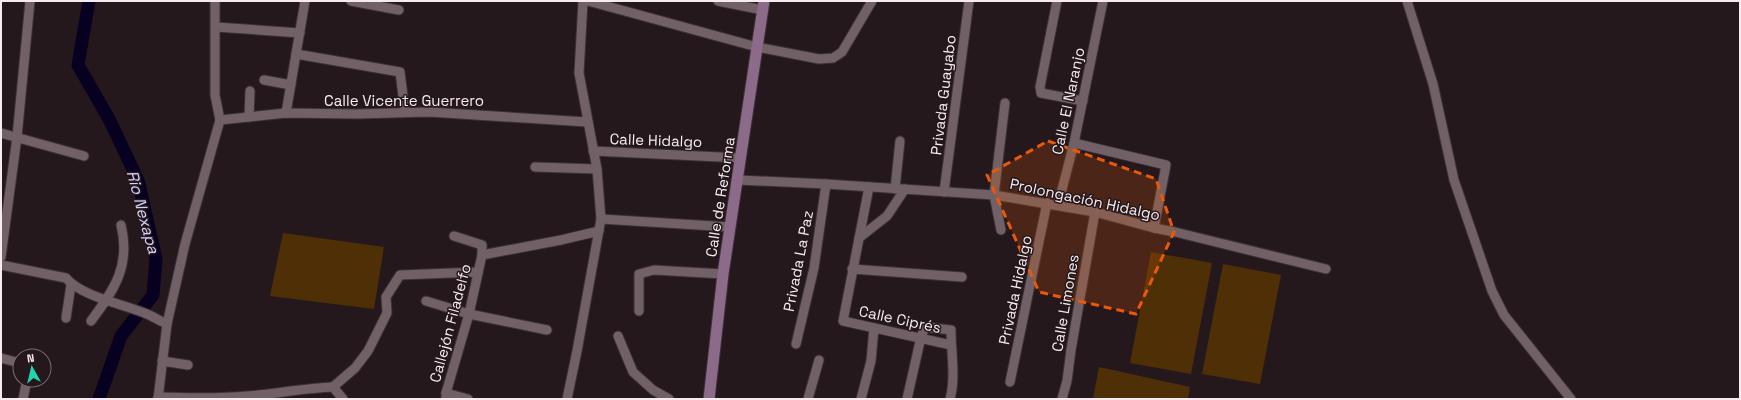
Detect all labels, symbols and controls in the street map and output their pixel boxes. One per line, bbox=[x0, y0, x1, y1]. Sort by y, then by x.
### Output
street label: Privada Guayabo bbox=[926, 34, 960, 156]
street label: Calle El Naranjo bbox=[1047, 46, 1089, 156]
street label: Calle Vicente Guerrero bbox=[324, 91, 484, 110]
street label: Calle Hidalgo bbox=[609, 129, 703, 151]
street label: Calle de Reforma bbox=[701, 135, 739, 258]
water label: Rio Nexapa bbox=[122, 168, 164, 257]
street label: Prolongación Hidalgo bbox=[1008, 174, 1162, 224]
street label: Privada La Paz bbox=[779, 209, 817, 313]
street label: Privada Hidalgo bbox=[994, 234, 1036, 346]
street label: Calle Limones bbox=[1047, 253, 1083, 353]
street label: Callejón Filadelfo bbox=[425, 262, 475, 384]
street label: Calle Ciprés bbox=[857, 301, 943, 337]
north arrow bbox=[12, 348, 52, 388]
text: N bbox=[26, 351, 35, 366]

